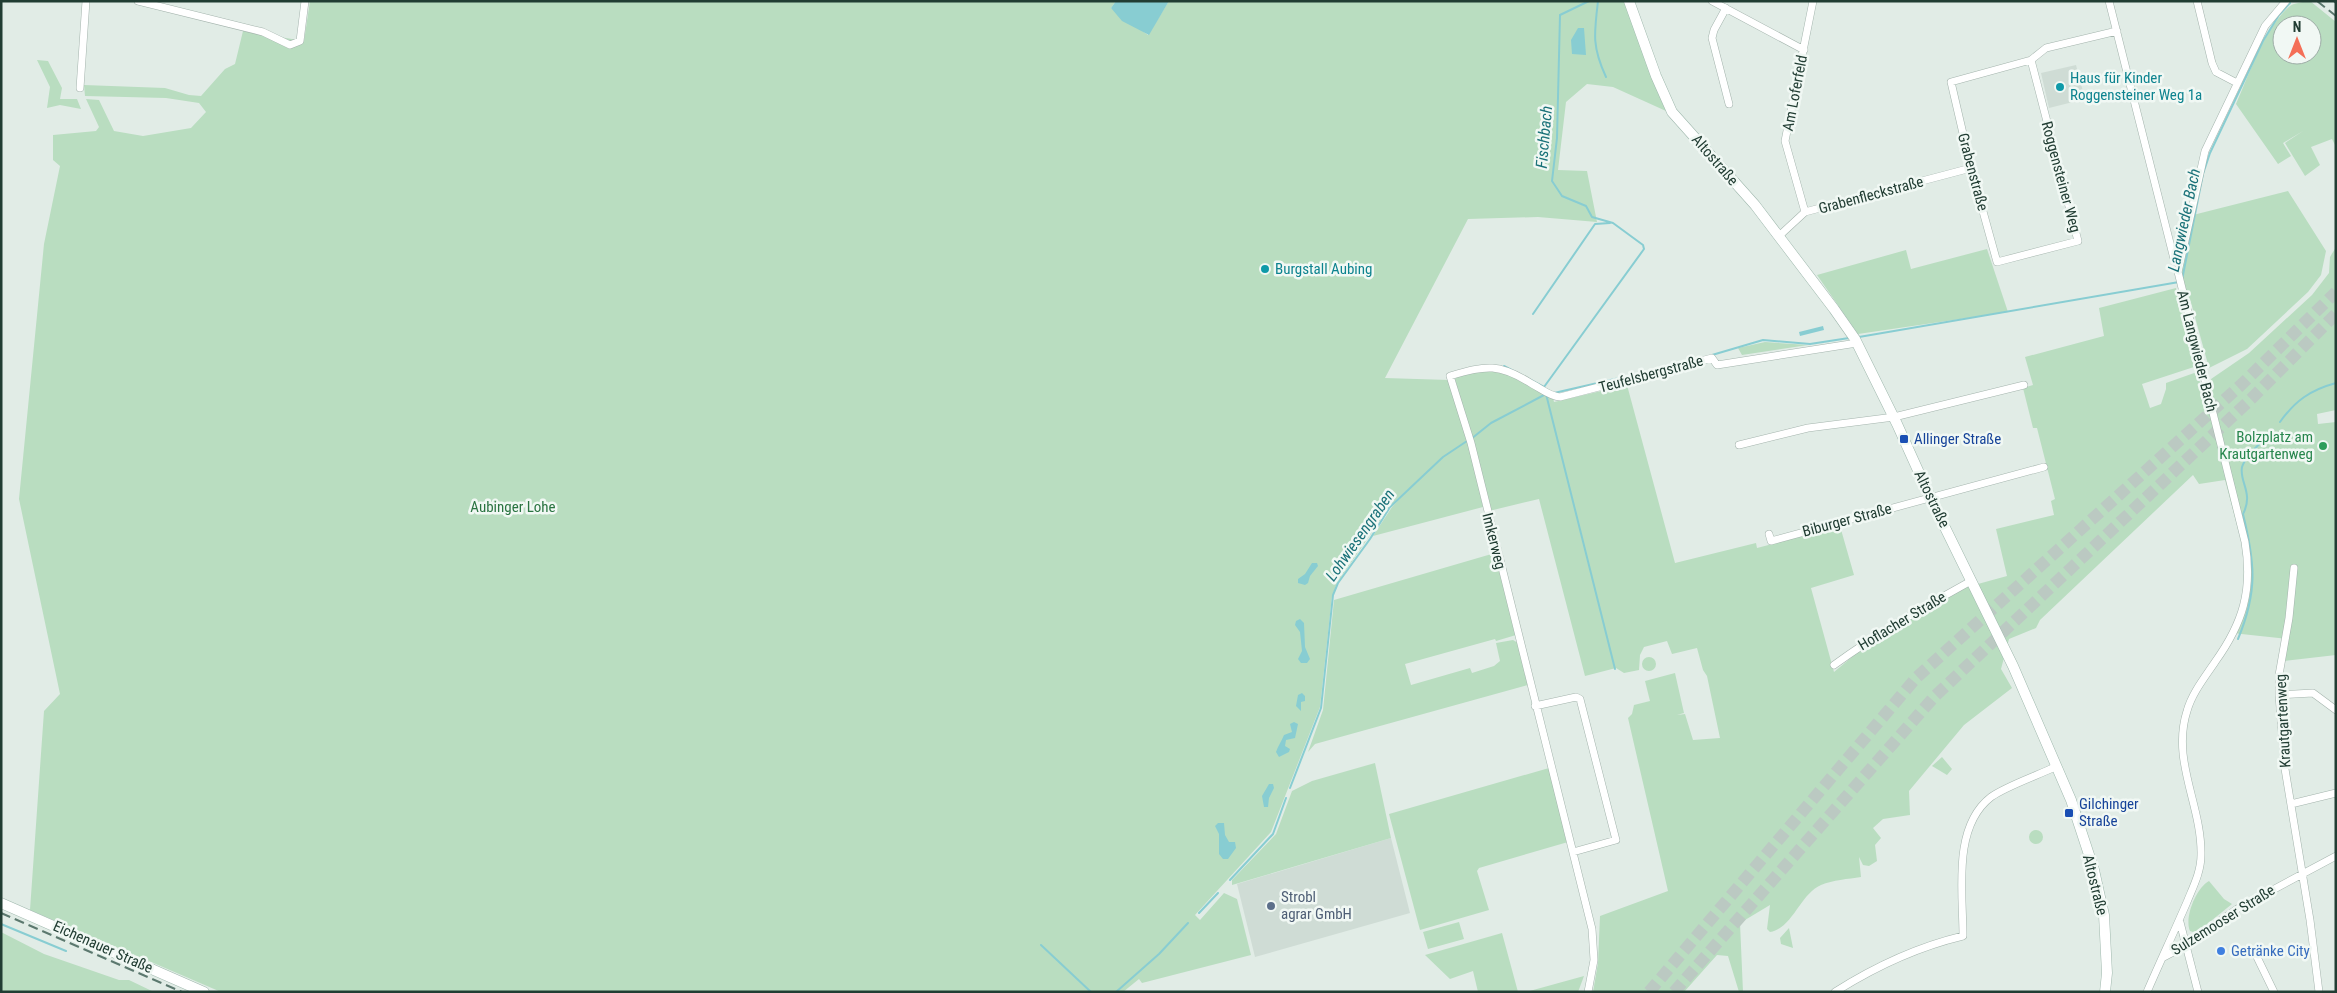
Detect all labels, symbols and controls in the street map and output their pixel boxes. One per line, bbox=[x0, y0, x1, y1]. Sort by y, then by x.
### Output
north arrow bbox=[2272, 15, 2322, 65]
text: N bbox=[2293, 19, 2301, 35]
street label: Am Loferfeld bbox=[1779, 54, 1811, 132]
place label: Haus für Kinder Roggensteiner Weg 1a bbox=[2070, 69, 2202, 104]
marker: Haus für Kinder Roggensteiner Weg 1a bbox=[2054, 81, 2066, 93]
water label: Fischbach bbox=[1532, 105, 1556, 169]
street label: Roggensteiner Weg bbox=[2038, 119, 2084, 235]
street label: Altostraße bbox=[1688, 131, 1742, 189]
street label: Grabenstraße bbox=[1954, 131, 1992, 213]
water label: Langwieder Bach bbox=[2164, 167, 2204, 273]
street label: Grabenfleckstraße bbox=[1817, 172, 1925, 218]
place label: Burgstall Aubing bbox=[1275, 260, 1372, 278]
marker: Burgstall Aubing bbox=[1259, 263, 1271, 275]
street label: Am Langwieder Bach bbox=[2173, 288, 2221, 414]
street label: Teufelsbergstraße bbox=[1597, 351, 1705, 397]
place label: Bolzplatz am Krautgartenweg bbox=[2219, 428, 2313, 463]
place label: Allinger Straße bbox=[1914, 430, 2001, 448]
marker: Allinger Straße bbox=[1898, 433, 1910, 445]
marker: Bolzplatz am Krautgartenweg bbox=[2317, 440, 2329, 452]
street label: Altostraße bbox=[1910, 467, 1954, 531]
water label: Lohwiesengraben bbox=[1321, 486, 1399, 584]
park label: Aubinger Lohe bbox=[470, 498, 556, 516]
street label: Biburger Straße bbox=[1800, 499, 1894, 541]
street label: Imkerweg bbox=[1478, 511, 1510, 571]
street label: Hoflacher Straße bbox=[1855, 588, 1949, 654]
street label: Krautgartenweg bbox=[2272, 674, 2294, 768]
place label: Gilchinger Straße bbox=[2079, 795, 2139, 830]
marker: Gilchinger Straße bbox=[2063, 807, 2075, 819]
street label: Altostraße bbox=[2079, 853, 2111, 917]
street label: Sulzemooser Straße bbox=[2168, 881, 2278, 959]
place label: Strobl agrar GmbH bbox=[1281, 888, 1352, 923]
marker: Strobl agrar GmbH bbox=[1265, 900, 1277, 912]
street label: Eichenauer Straße bbox=[50, 917, 156, 977]
place label: Getränke City bbox=[2231, 942, 2310, 960]
marker: Getränke City bbox=[2215, 945, 2227, 957]

